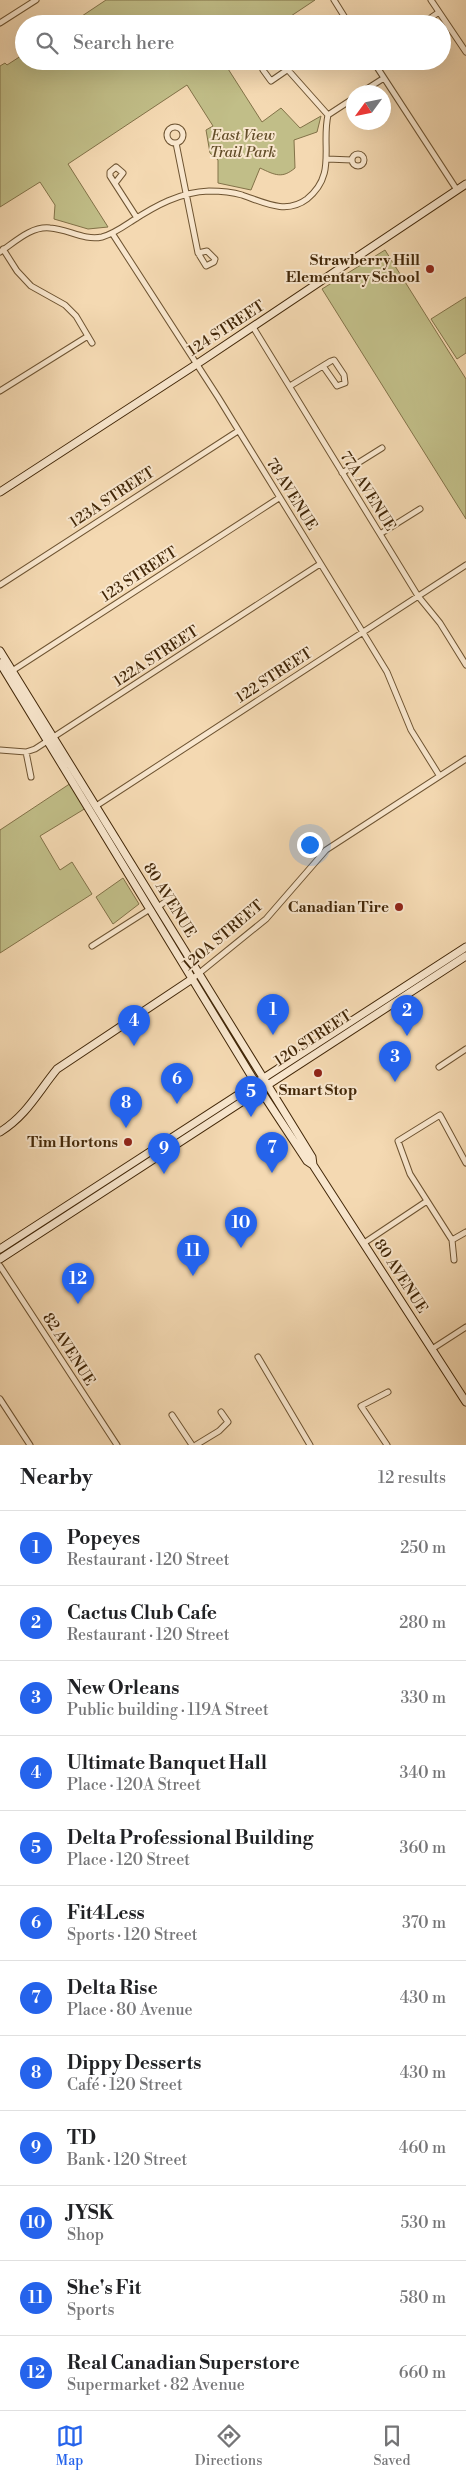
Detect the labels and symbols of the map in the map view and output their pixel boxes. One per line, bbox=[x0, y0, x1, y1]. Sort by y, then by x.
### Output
north arrow bbox=[346, 85, 391, 130]
park label: East View Trail Park bbox=[210, 126, 276, 162]
place label: Strawberry Hill Elementary School bbox=[286, 251, 420, 287]
marker: Strawberry Hill Elementary School bbox=[424, 263, 436, 275]
street label: 124 STREET bbox=[184, 296, 269, 360]
street label: 77A AVENUE bbox=[335, 448, 400, 535]
street label: 78 AVENUE bbox=[262, 455, 321, 534]
street label: 123A STREET bbox=[66, 463, 159, 532]
street label: 123 STREET bbox=[98, 542, 181, 606]
street label: 122A STREET bbox=[110, 622, 203, 691]
street label: 122 STREET bbox=[232, 643, 316, 707]
your location bbox=[297, 832, 323, 858]
street label: 80 AVENUE bbox=[139, 859, 200, 941]
street label: 120A STREET bbox=[179, 896, 268, 975]
place label: Canadian Tire bbox=[288, 898, 389, 917]
marker: Canadian Tire bbox=[393, 901, 405, 913]
pin: 1 bbox=[257, 994, 289, 1035]
pin: 2 bbox=[391, 995, 423, 1036]
pin: 4 bbox=[118, 1005, 150, 1046]
street label: 120 STREET bbox=[271, 1006, 355, 1070]
pin: 3 bbox=[379, 1041, 411, 1082]
pin: 6 bbox=[161, 1063, 193, 1104]
marker: Smart Stop bbox=[312, 1067, 324, 1079]
pin: 5 bbox=[235, 1076, 267, 1117]
place label: Smart Stop bbox=[279, 1081, 357, 1100]
pin: 8 bbox=[110, 1087, 142, 1128]
pin: 7 bbox=[256, 1132, 288, 1173]
place label: Tim Hortons bbox=[27, 1133, 118, 1152]
pin: 9 bbox=[148, 1133, 180, 1174]
marker: Tim Hortons bbox=[122, 1136, 134, 1148]
pin: 10 bbox=[225, 1207, 257, 1248]
pin: 11 bbox=[177, 1235, 209, 1276]
street label: 80 AVENUE bbox=[370, 1236, 432, 1317]
pin: 12 bbox=[62, 1263, 94, 1304]
street label: 82 AVENUE bbox=[38, 1309, 99, 1389]

